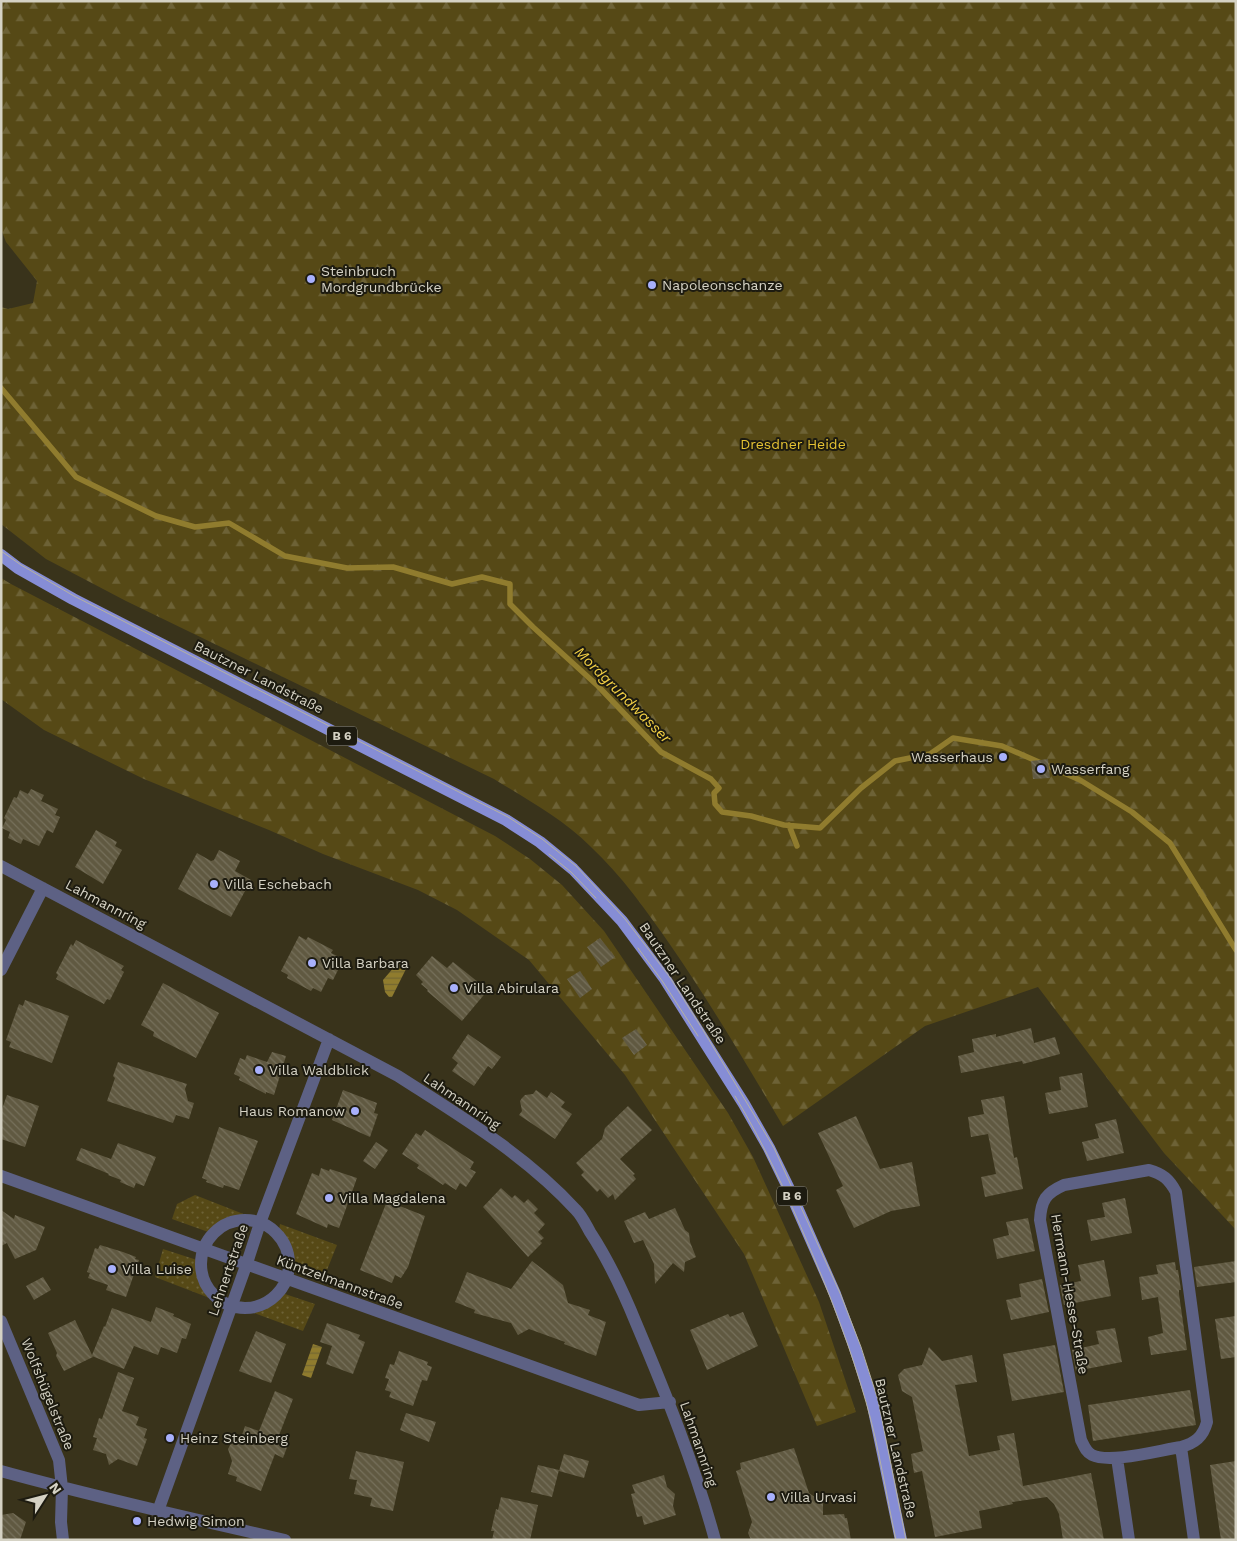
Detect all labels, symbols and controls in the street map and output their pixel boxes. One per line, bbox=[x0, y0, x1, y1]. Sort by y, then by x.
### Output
place label: Steinbruch Mordgrundbrücke bbox=[321, 263, 441, 295]
marker: Steinbruch Mordgrundbrücke bbox=[305, 273, 317, 285]
place label: Napoleonschanze bbox=[662, 277, 783, 293]
marker: Napoleonschanze bbox=[646, 279, 658, 291]
park label: Dresdner Heide bbox=[740, 436, 846, 452]
street label: Bautzner Landstraße bbox=[192, 637, 326, 717]
water label: Mordgrundwasser bbox=[571, 643, 676, 748]
road number: B 6 bbox=[327, 726, 357, 746]
place label: Wasserhaus bbox=[911, 749, 993, 765]
marker: Wasserhaus bbox=[997, 751, 1009, 763]
place label: Wasserfang bbox=[1051, 761, 1130, 777]
marker: Wasserfang bbox=[1035, 763, 1047, 775]
street label: Lahmannring bbox=[63, 876, 150, 932]
place label: Villa Eschebach bbox=[224, 876, 332, 892]
marker: Villa Eschebach bbox=[208, 878, 220, 890]
street label: Bautzner Landstraße bbox=[636, 919, 730, 1047]
place label: Villa Barbara bbox=[322, 955, 409, 971]
marker: Villa Barbara bbox=[306, 957, 318, 969]
place label: Villa Abirulara bbox=[464, 980, 559, 996]
marker: Villa Abirulara bbox=[448, 982, 460, 994]
place label: Villa Waldblick bbox=[269, 1062, 369, 1078]
marker: Villa Waldblick bbox=[253, 1064, 265, 1076]
street label: Lahmannring bbox=[421, 1069, 504, 1133]
place label: Haus Romanow bbox=[239, 1103, 345, 1119]
marker: Haus Romanow bbox=[349, 1105, 361, 1117]
road number: B 6 bbox=[777, 1186, 807, 1206]
place label: Villa Magdalena bbox=[339, 1190, 446, 1206]
marker: Villa Magdalena bbox=[323, 1192, 335, 1204]
street label: Hermann-Hesse-Straße bbox=[1048, 1213, 1092, 1375]
street label: Lehnertstraße bbox=[205, 1222, 251, 1318]
street label: Küntzelmannstraße bbox=[274, 1252, 406, 1312]
place label: Villa Luise bbox=[122, 1261, 192, 1277]
marker: Villa Luise bbox=[106, 1263, 118, 1275]
street label: Wolfshügelstraße bbox=[18, 1336, 78, 1452]
street label: Bautzner Landstraße bbox=[872, 1376, 920, 1520]
street label: Lahmannring bbox=[677, 1399, 721, 1489]
place label: Heinz Steinberg bbox=[180, 1430, 288, 1446]
marker: Heinz Steinberg bbox=[164, 1432, 176, 1444]
north arrow bbox=[20, 1471, 70, 1521]
text: N bbox=[46, 1479, 65, 1497]
place label: Villa Urvasi bbox=[781, 1489, 856, 1505]
marker: Villa Urvasi bbox=[765, 1491, 777, 1503]
place label: Hedwig Simon bbox=[147, 1513, 245, 1529]
marker: Hedwig Simon bbox=[131, 1515, 143, 1527]

